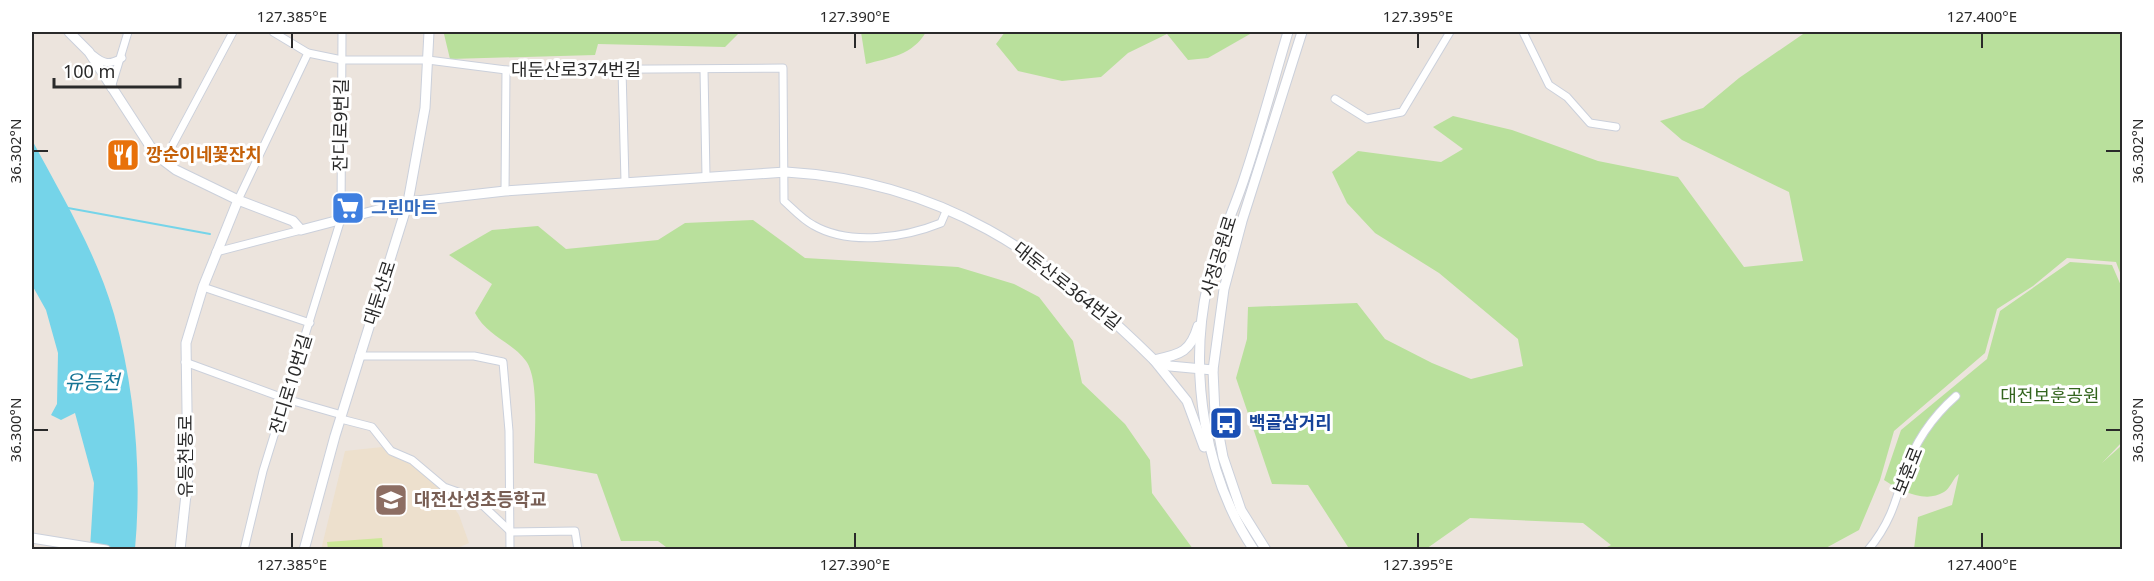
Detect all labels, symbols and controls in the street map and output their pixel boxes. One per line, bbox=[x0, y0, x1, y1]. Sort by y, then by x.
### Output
text: 127.385°E bbox=[257, 6, 327, 26]
text: 127.390°E bbox=[820, 6, 890, 26]
text: 127.395°E bbox=[1383, 6, 1453, 26]
text: 127.400°E bbox=[1947, 6, 2017, 26]
scale bar bbox=[54, 51, 180, 89]
street label: 대둔산로374번길 bbox=[511, 57, 641, 81]
text: 100 m bbox=[63, 59, 115, 83]
street label: 잔디로9번길 bbox=[327, 78, 353, 172]
text: 36.302°N bbox=[5, 119, 25, 183]
text: 36.302°N bbox=[2127, 119, 2147, 183]
restaurant icon: 깡순이네꽃잔치 bbox=[105, 137, 141, 173]
place label: 깡순이네꽃잔치 bbox=[146, 142, 262, 166]
supermarket icon: 그린마트 bbox=[330, 190, 366, 226]
place label: 그린마트 bbox=[371, 195, 437, 219]
street label: 사정공원로 bbox=[1194, 213, 1242, 299]
street label: 대둔산로364번길 bbox=[1009, 236, 1126, 335]
street label: 대둔산로 bbox=[357, 257, 401, 328]
street label: 잔디로10번길 bbox=[263, 331, 317, 437]
water label: 유등천 bbox=[64, 368, 122, 395]
park label: 대전보훈공원 bbox=[2000, 383, 2100, 407]
text: 36.300°N bbox=[5, 398, 25, 462]
text: 36.300°N bbox=[2127, 398, 2147, 462]
bus stop icon: 백골삼거리 bbox=[1208, 405, 1244, 441]
place label: 백골삼거리 bbox=[1249, 410, 1332, 434]
street label: 유등천동로 bbox=[173, 415, 197, 497]
street label: 보훈로 bbox=[1887, 443, 1928, 498]
school or university icon: 대전산성초등학교 bbox=[373, 482, 409, 518]
place label: 대전산성초등학교 bbox=[414, 487, 546, 511]
text: 127.385°E bbox=[257, 554, 327, 574]
text: 127.390°E bbox=[820, 554, 890, 574]
text: 127.395°E bbox=[1383, 554, 1453, 574]
text: 127.400°E bbox=[1947, 554, 2017, 574]

